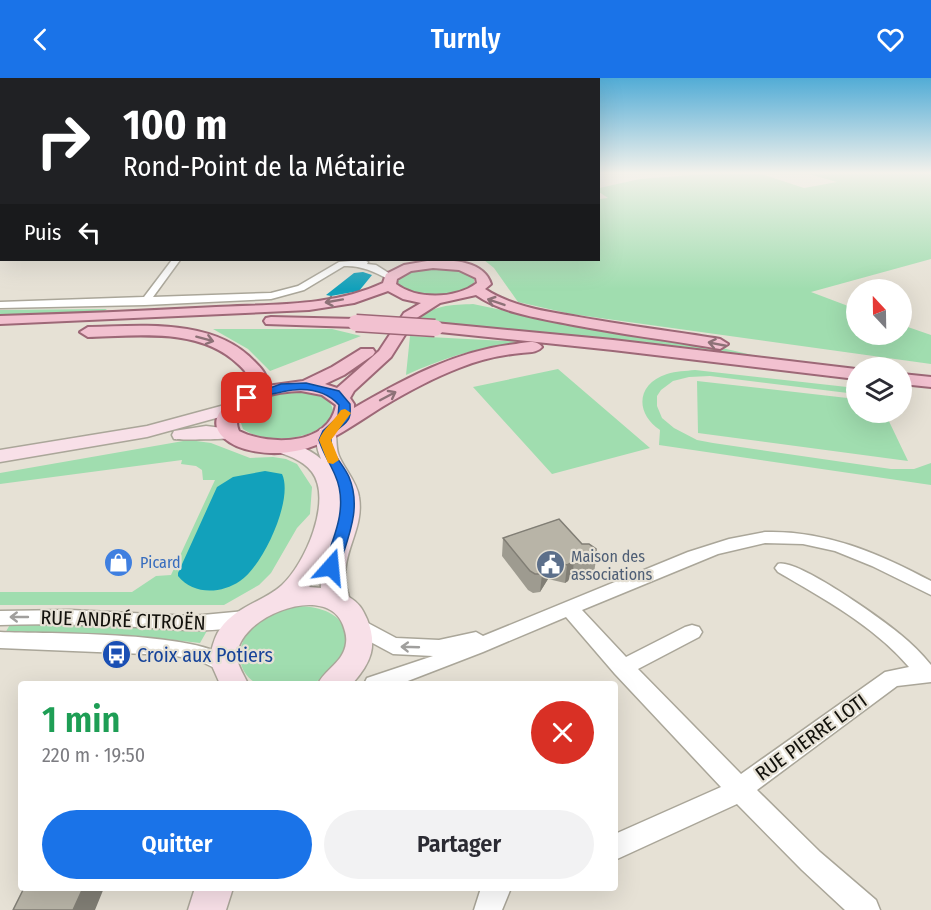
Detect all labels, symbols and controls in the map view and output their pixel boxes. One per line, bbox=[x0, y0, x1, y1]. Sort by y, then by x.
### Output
icon: back bbox=[24, 23, 57, 56]
text: Turnly bbox=[431, 23, 500, 55]
icon: heart bbox=[874, 23, 907, 56]
text: 100 m bbox=[123, 100, 227, 150]
icon: right bbox=[24, 102, 102, 180]
text: Rond-Point de la Métairie bbox=[123, 151, 405, 183]
icon: left bbox=[73, 216, 106, 249]
text: Puis bbox=[24, 219, 61, 246]
north arrow bbox=[846, 279, 912, 345]
map controls bbox=[846, 279, 912, 423]
one-way arrow bbox=[487, 295, 506, 306]
one-way arrow bbox=[324, 296, 344, 307]
one-way arrow bbox=[195, 333, 214, 345]
one-way arrow bbox=[707, 338, 727, 349]
button: layers bbox=[846, 357, 912, 423]
pin bbox=[221, 372, 272, 423]
icon: arrive bbox=[230, 381, 263, 414]
one-way arrow bbox=[379, 390, 396, 402]
position arrow bbox=[299, 535, 363, 599]
shop icon: Picard bbox=[103, 546, 135, 578]
place label: Maison des associations bbox=[571, 547, 652, 584]
public building icon: Maison des associations bbox=[534, 549, 566, 581]
place label: Picard bbox=[140, 553, 181, 572]
street label: RUE ANDRÉ CITROËN bbox=[40, 605, 206, 635]
one-way arrow bbox=[10, 611, 30, 623]
bus stop icon: Croix aux Potiers bbox=[100, 639, 132, 671]
one-way arrow bbox=[400, 641, 420, 652]
place label: Croix aux Potiers bbox=[137, 643, 273, 667]
street label: RUE PIERRE LOTI bbox=[751, 689, 871, 785]
text: 1 min bbox=[42, 698, 120, 742]
button: close bbox=[531, 701, 594, 764]
text: 220 m · 19:50 bbox=[42, 743, 145, 767]
button: Quitter bbox=[42, 810, 312, 879]
button: Partager bbox=[324, 810, 594, 879]

